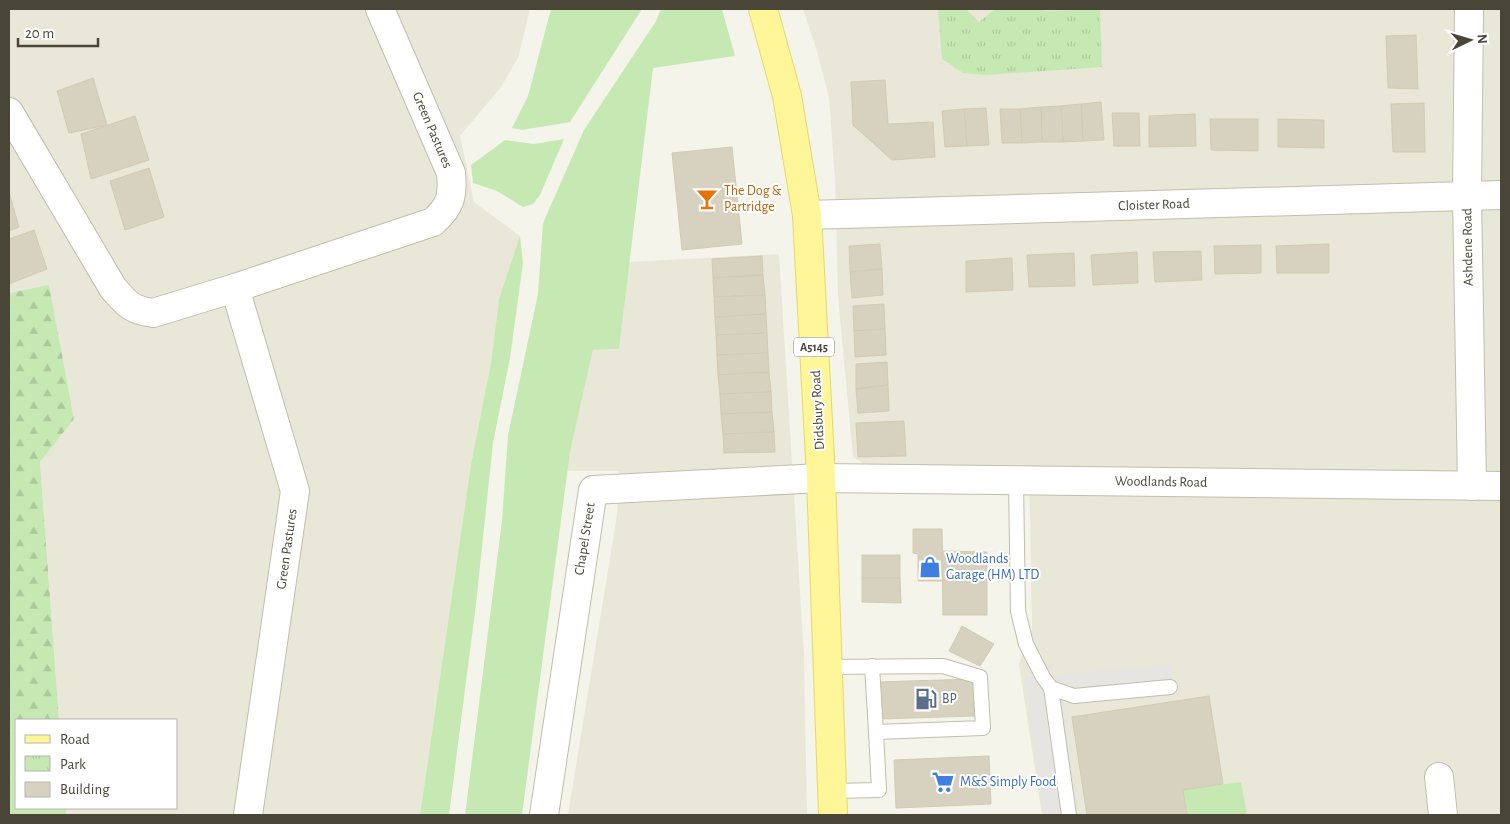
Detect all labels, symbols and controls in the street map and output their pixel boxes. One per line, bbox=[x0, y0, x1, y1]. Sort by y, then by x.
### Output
scale bar bbox=[18, 15, 98, 47]
north arrow bbox=[1445, 15, 1495, 65]
text: 20 m bbox=[25, 26, 54, 41]
text: N bbox=[1475, 33, 1489, 44]
street label: Green Pastures bbox=[410, 90, 454, 170]
place label: The Dog & Partridge bbox=[724, 184, 782, 214]
bar icon: The Dog & Partridge bbox=[694, 186, 720, 212]
street label: Cloister Road bbox=[1118, 197, 1190, 213]
street label: Ashdene Road bbox=[1460, 208, 1476, 286]
road number: A5145 bbox=[794, 338, 834, 357]
street label: Didsbury Road bbox=[809, 370, 827, 450]
street label: Woodlands Road bbox=[1115, 474, 1207, 490]
street label: Chapel Street bbox=[572, 501, 598, 576]
street label: Green Pastures bbox=[274, 508, 300, 590]
place label: Woodlands Garage (HM) LTD bbox=[946, 552, 1039, 582]
shop icon: Woodlands Garage (HM) LTD bbox=[917, 554, 943, 580]
fuel station icon: BP bbox=[913, 686, 939, 712]
place label: BP bbox=[942, 692, 957, 706]
legend bbox=[15, 719, 178, 809]
text: Road bbox=[60, 732, 90, 747]
text: Park bbox=[60, 757, 86, 772]
supermarket icon: M&S Simply Food bbox=[930, 769, 956, 795]
place label: M&S Simply Food bbox=[960, 775, 1056, 789]
text: Building bbox=[60, 782, 110, 797]

